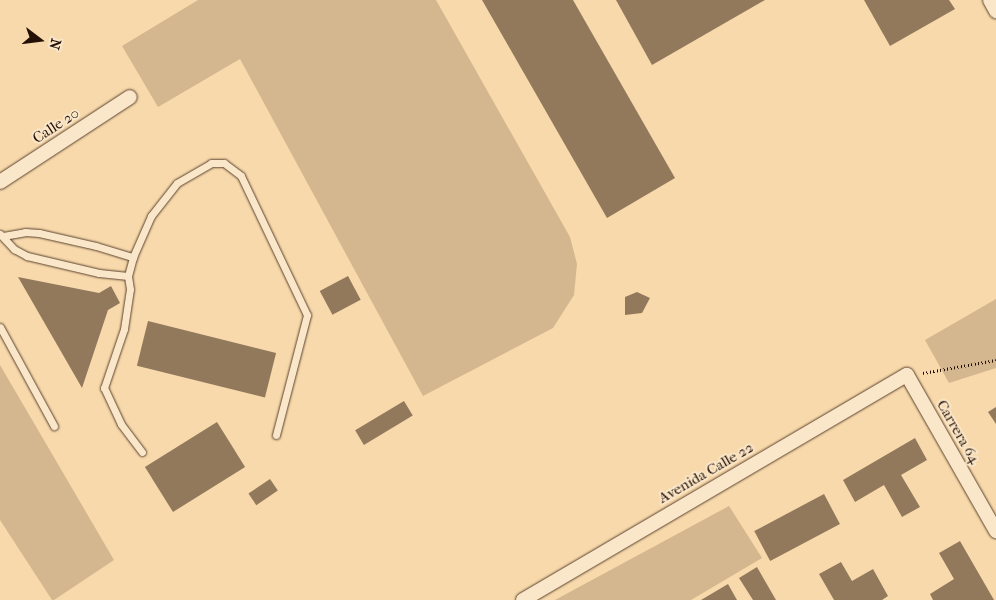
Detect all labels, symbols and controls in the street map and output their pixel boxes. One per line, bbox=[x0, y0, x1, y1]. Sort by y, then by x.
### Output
north arrow bbox=[15, 15, 65, 65]
text: N bbox=[45, 37, 65, 51]
street label: Calle 20 bbox=[29, 104, 83, 148]
street label: Carrera 64 bbox=[933, 397, 983, 467]
street label: Avenida Calle 22 bbox=[655, 439, 757, 507]

